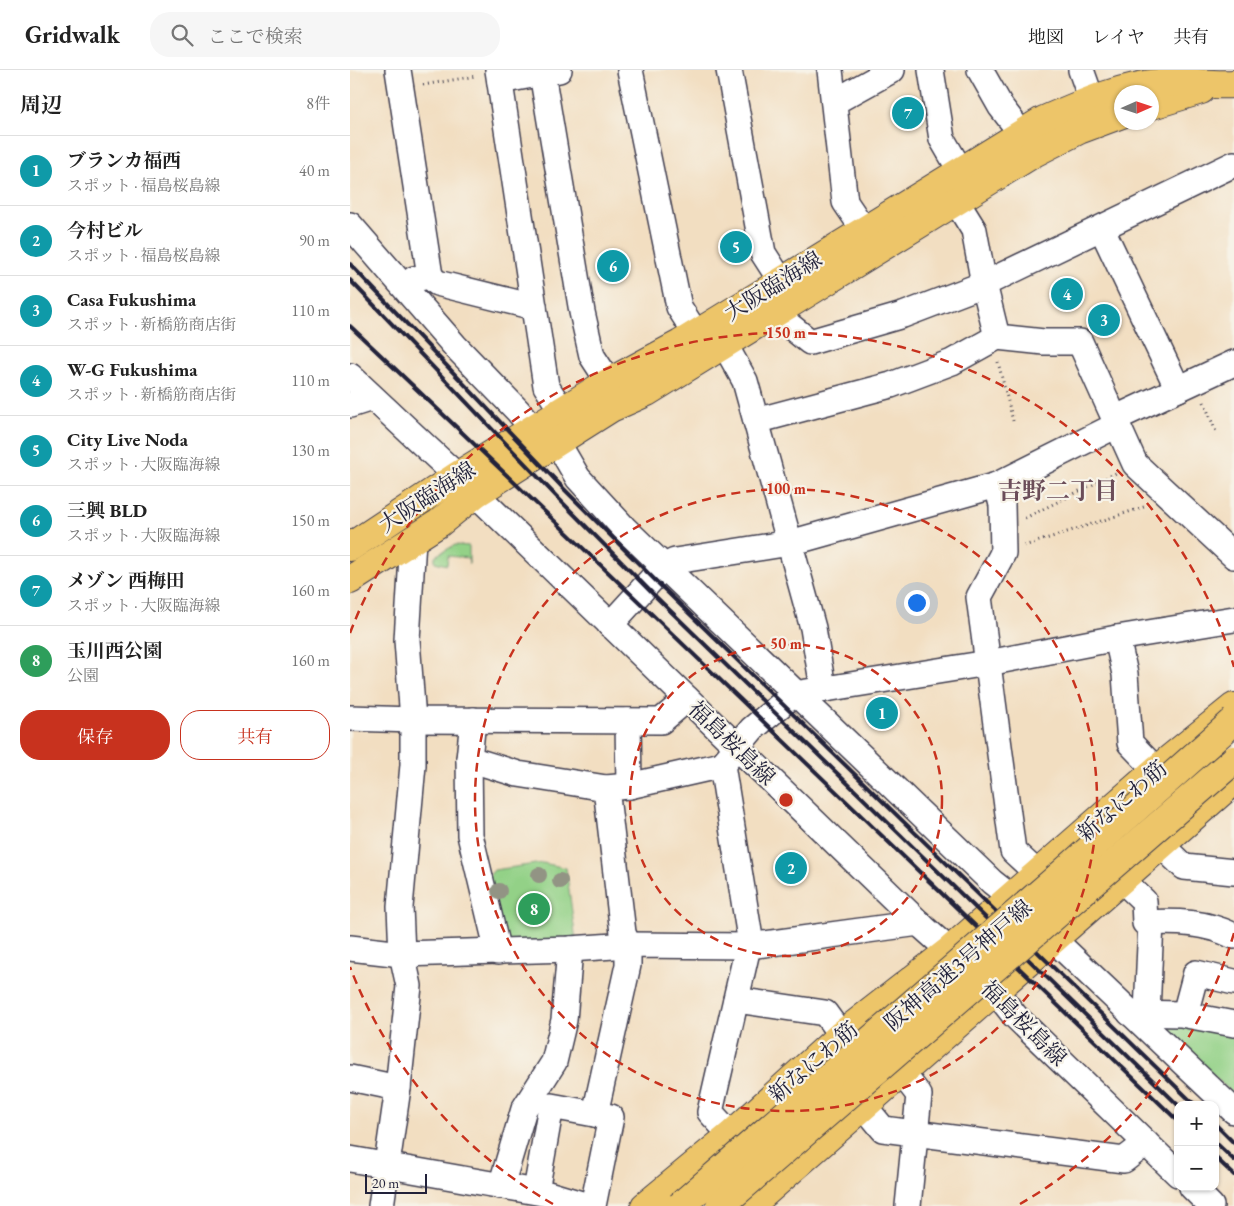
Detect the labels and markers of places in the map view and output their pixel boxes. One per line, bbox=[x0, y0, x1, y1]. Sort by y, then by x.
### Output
pin: 7 bbox=[892, 94, 924, 132]
pin: 5 bbox=[720, 228, 752, 266]
pin: 6 bbox=[597, 247, 629, 285]
pin: 4 bbox=[1051, 275, 1083, 313]
pin: 3 bbox=[1088, 301, 1120, 339]
pin: 1 bbox=[866, 694, 898, 732]
centre of rings bbox=[777, 791, 795, 809]
pin: 2 bbox=[775, 849, 807, 887]
pin: 8 bbox=[518, 890, 550, 928]

